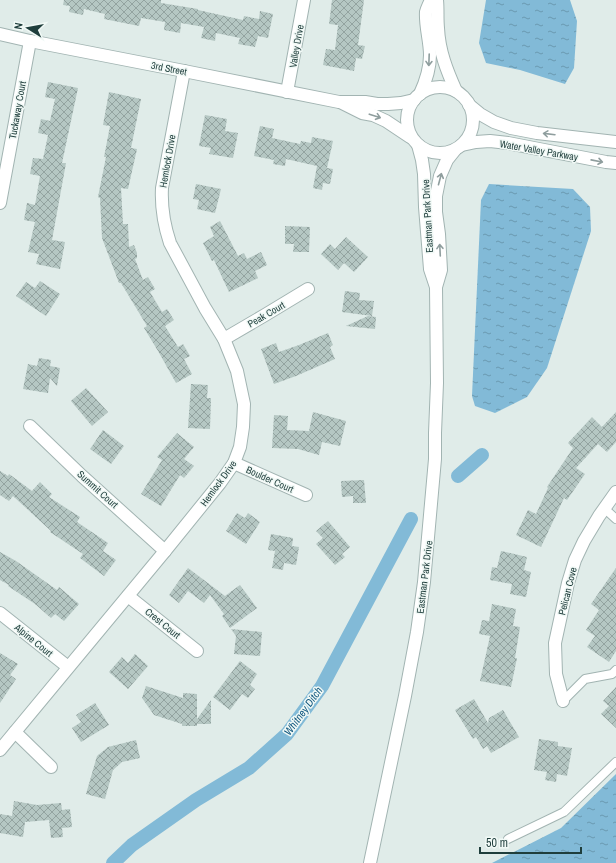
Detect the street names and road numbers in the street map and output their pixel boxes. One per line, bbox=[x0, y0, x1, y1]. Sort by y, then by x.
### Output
street label: Valley Drive bbox=[286, 23, 307, 69]
street label: 3rd Street bbox=[150, 59, 189, 78]
street label: Tuckaway Court bbox=[6, 79, 29, 140]
street label: Hemlock Drive bbox=[156, 133, 179, 189]
street label: Water Valley Parkway bbox=[499, 137, 580, 164]
street label: Eastman Park Drive bbox=[419, 179, 436, 253]
street label: Peak Court bbox=[245, 298, 288, 330]
street label: Hemlock Drive bbox=[197, 457, 240, 509]
street label: Boulder Court bbox=[244, 463, 296, 496]
street label: Summit Court bbox=[75, 468, 121, 512]
street label: Eastman Park Drive bbox=[414, 539, 435, 614]
street label: Pelican Cove bbox=[555, 565, 580, 616]
street label: Crest Court bbox=[142, 605, 184, 642]
street label: Alpine Court bbox=[11, 620, 56, 660]

